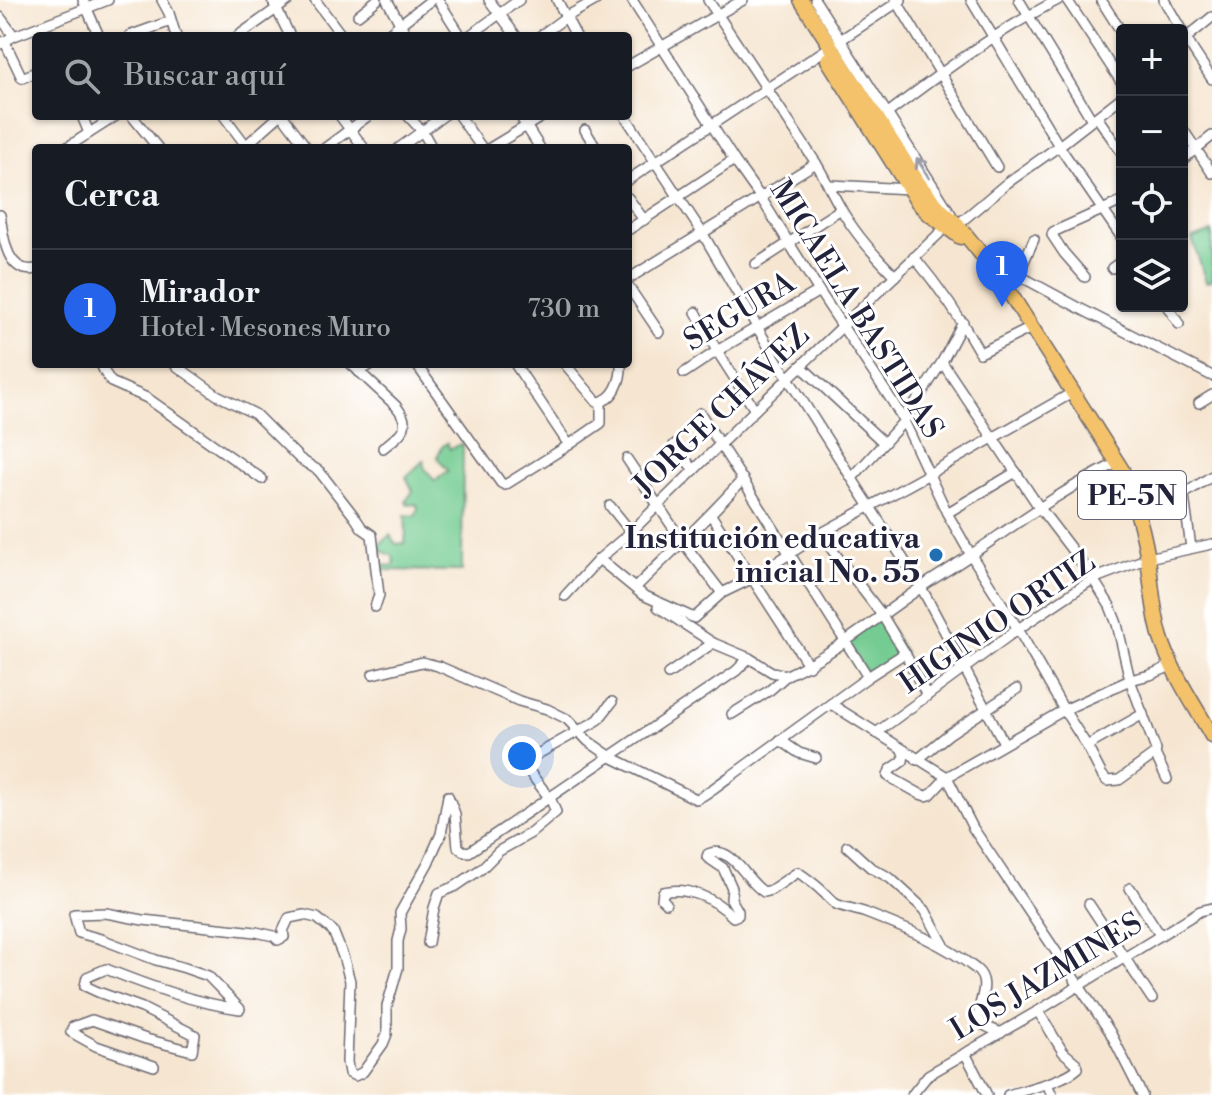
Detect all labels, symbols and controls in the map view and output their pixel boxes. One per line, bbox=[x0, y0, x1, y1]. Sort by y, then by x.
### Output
map controls bbox=[1116, 24, 1188, 312]
button: + bbox=[1116, 24, 1188, 96]
search box bbox=[32, 32, 632, 120]
icon: search bbox=[60, 54, 104, 98]
text: Buscar aquí bbox=[124, 57, 286, 95]
button: − bbox=[1116, 96, 1188, 168]
one-way arrow bbox=[915, 157, 931, 180]
button: locate bbox=[1116, 168, 1188, 240]
street label: MICAELA BASTIDAS bbox=[761, 173, 951, 446]
text: Cerca bbox=[64, 175, 159, 217]
button: layers bbox=[1116, 240, 1188, 312]
pin: 1 bbox=[976, 241, 1028, 307]
street label: SEGURA bbox=[677, 263, 803, 360]
text: Mirador bbox=[140, 274, 260, 312]
text: 1 bbox=[84, 293, 96, 325]
text: 730 m bbox=[527, 293, 600, 325]
text: Hotel · Mesones Muro bbox=[140, 312, 391, 344]
street label: JORGE CHÁVEZ bbox=[623, 315, 818, 505]
road number: PE-5N bbox=[1078, 471, 1186, 519]
place label: Institución educativa inicial No. 55 bbox=[625, 520, 921, 592]
street label: HIGINIO ORTIZ bbox=[892, 543, 1103, 702]
marker: Institución educativa inicial No. 55 bbox=[927, 546, 945, 564]
your location bbox=[502, 736, 542, 776]
street label: LOS JAZMINES bbox=[943, 905, 1150, 1049]

